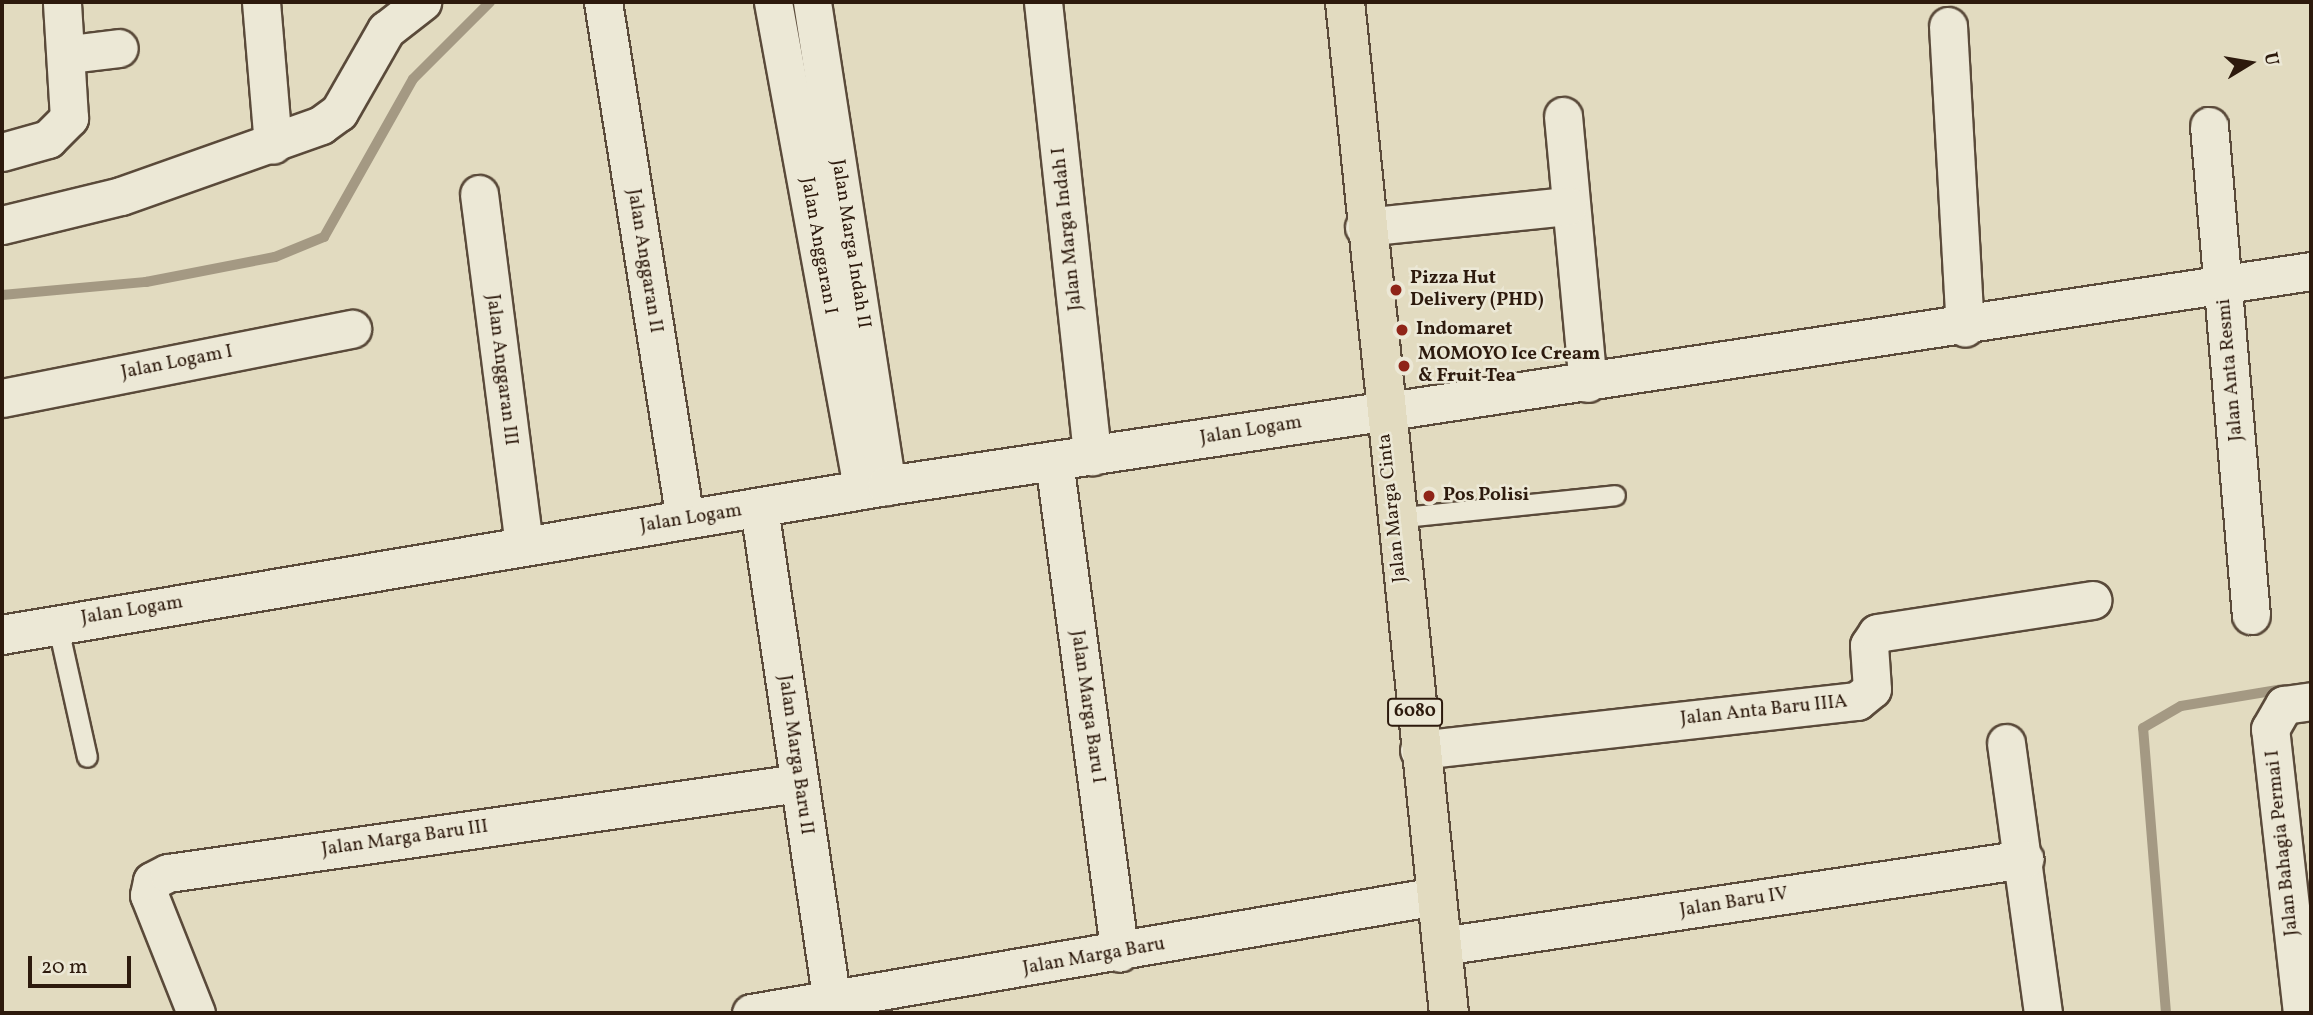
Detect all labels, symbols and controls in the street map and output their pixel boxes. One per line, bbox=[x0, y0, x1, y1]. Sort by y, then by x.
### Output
north arrow bbox=[2215, 28, 2285, 98]
text: U bbox=[2257, 50, 2285, 68]
street label: Jalan Marga Indah I bbox=[1048, 146, 1088, 312]
street label: Jalan Marga Indah II bbox=[825, 158, 875, 330]
street label: Jalan Anggaran I bbox=[795, 176, 841, 316]
street label: Jalan Anggaran II bbox=[621, 187, 667, 335]
place label: Pizza Hut Delivery (PHD) bbox=[1410, 268, 1544, 312]
marker: Pizza Hut Delivery (PHD) bbox=[1388, 282, 1404, 298]
street label: Jalan Anggaran III bbox=[480, 293, 522, 447]
street label: Jalan Anta Resmi bbox=[2213, 298, 2249, 442]
place label: Indomaret bbox=[1416, 319, 1512, 341]
marker: Indomaret bbox=[1394, 322, 1410, 338]
street label: Jalan Logam I bbox=[119, 341, 235, 385]
place label: MOMOYO Ice Cream & Fruit Tea bbox=[1418, 344, 1600, 388]
marker: MOMOYO Ice Cream & Fruit Tea bbox=[1396, 358, 1412, 374]
street label: Jalan Logam bbox=[1198, 412, 1304, 450]
street label: Jalan Marga Cinta bbox=[1374, 432, 1412, 584]
place label: Pos Polisi bbox=[1443, 485, 1529, 507]
marker: Pos Polisi bbox=[1421, 488, 1437, 504]
street label: Jalan Logam bbox=[638, 500, 744, 538]
street label: Jalan Logam bbox=[79, 592, 185, 630]
street label: Jalan Marga Baru I bbox=[1065, 629, 1109, 785]
street label: Jalan Marga Baru II bbox=[772, 674, 818, 836]
street label: Jalan Anta Baru IIIA bbox=[1679, 691, 1849, 731]
road number: 6080 bbox=[1387, 698, 1443, 726]
street label: Jalan Bahagia Permai I bbox=[2262, 749, 2304, 937]
street label: Jalan Marga Baru III bbox=[320, 816, 490, 862]
street label: Jalan Baru IV bbox=[1678, 883, 1790, 923]
street label: Jalan Marga Baru bbox=[1021, 933, 1167, 981]
scale bar bbox=[32, 942, 135, 986]
text: 20 m bbox=[41, 953, 87, 982]

